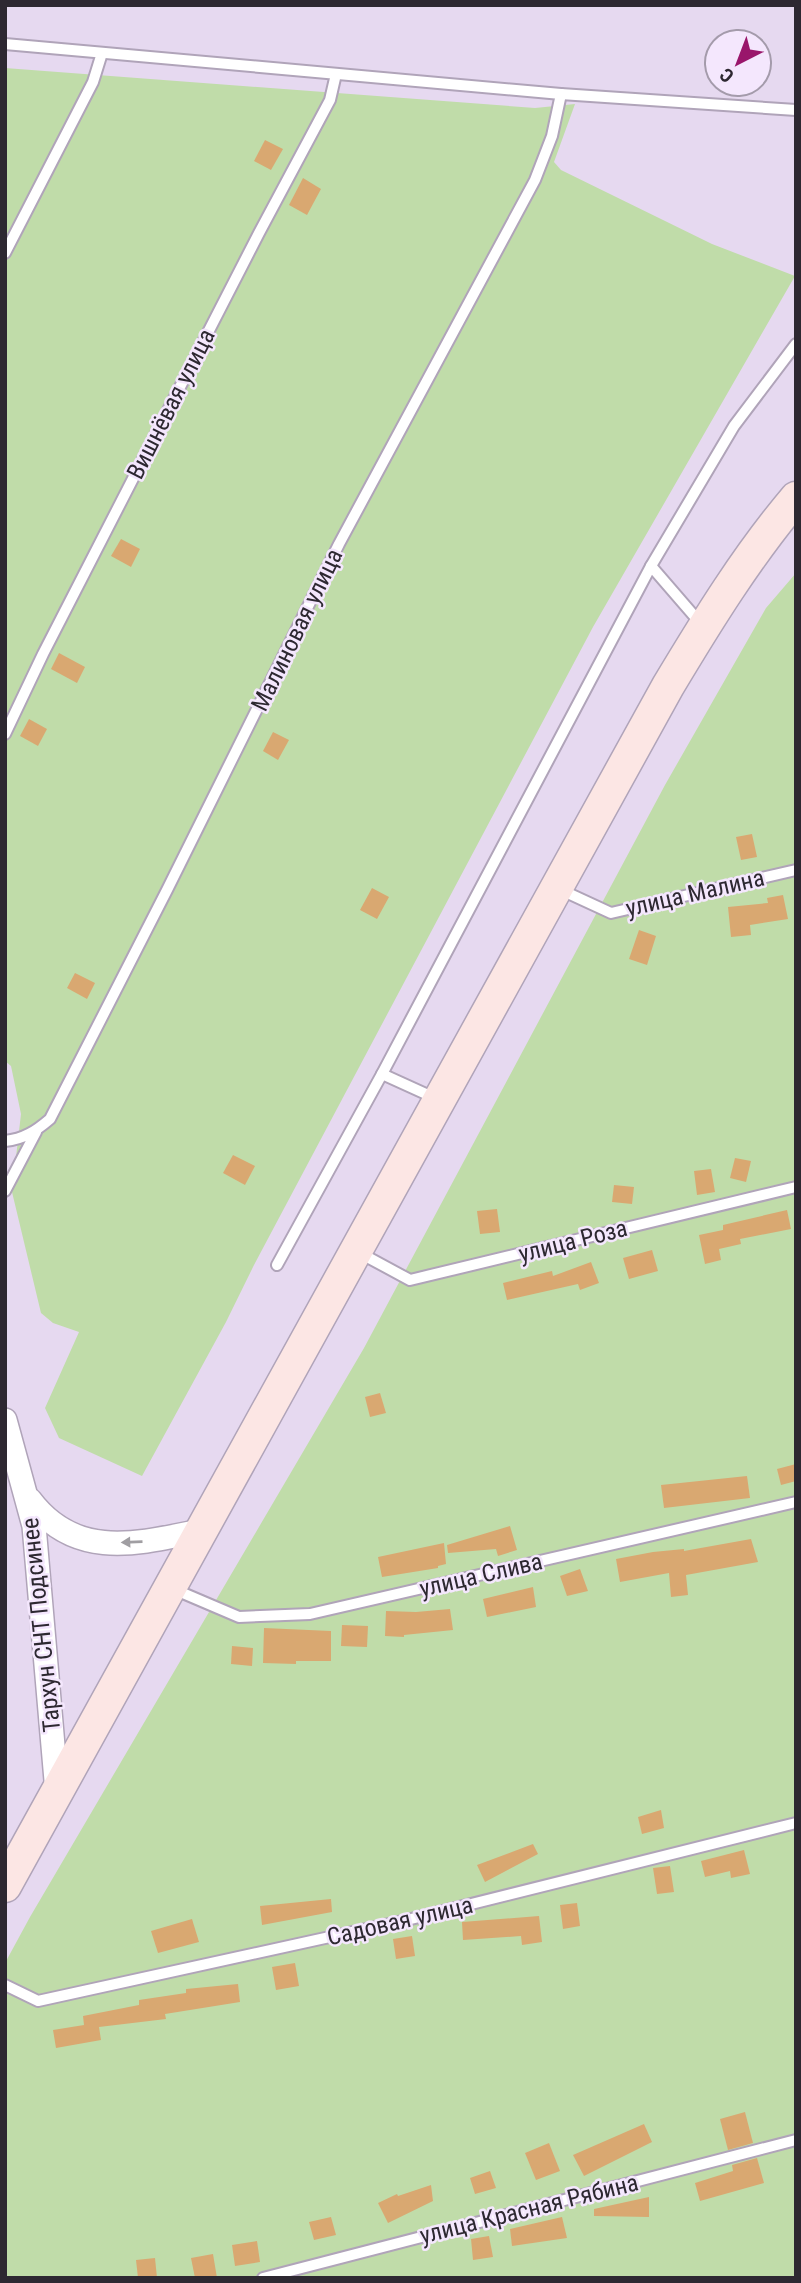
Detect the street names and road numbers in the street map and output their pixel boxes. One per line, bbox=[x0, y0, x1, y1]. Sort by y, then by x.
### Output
street label: Вишнёвая улица bbox=[121, 324, 221, 484]
street label: Малиновая улица bbox=[246, 544, 348, 716]
street label: улица Малина bbox=[623, 863, 767, 923]
street label: улица Роза bbox=[516, 1214, 630, 1268]
street label: Тархун СНТ Подсинее bbox=[16, 1517, 66, 1733]
street label: улица Слива bbox=[417, 1547, 545, 1603]
street label: Садовая улица bbox=[324, 1891, 476, 1951]
street label: улица Красная Рябина bbox=[417, 2168, 641, 2250]

